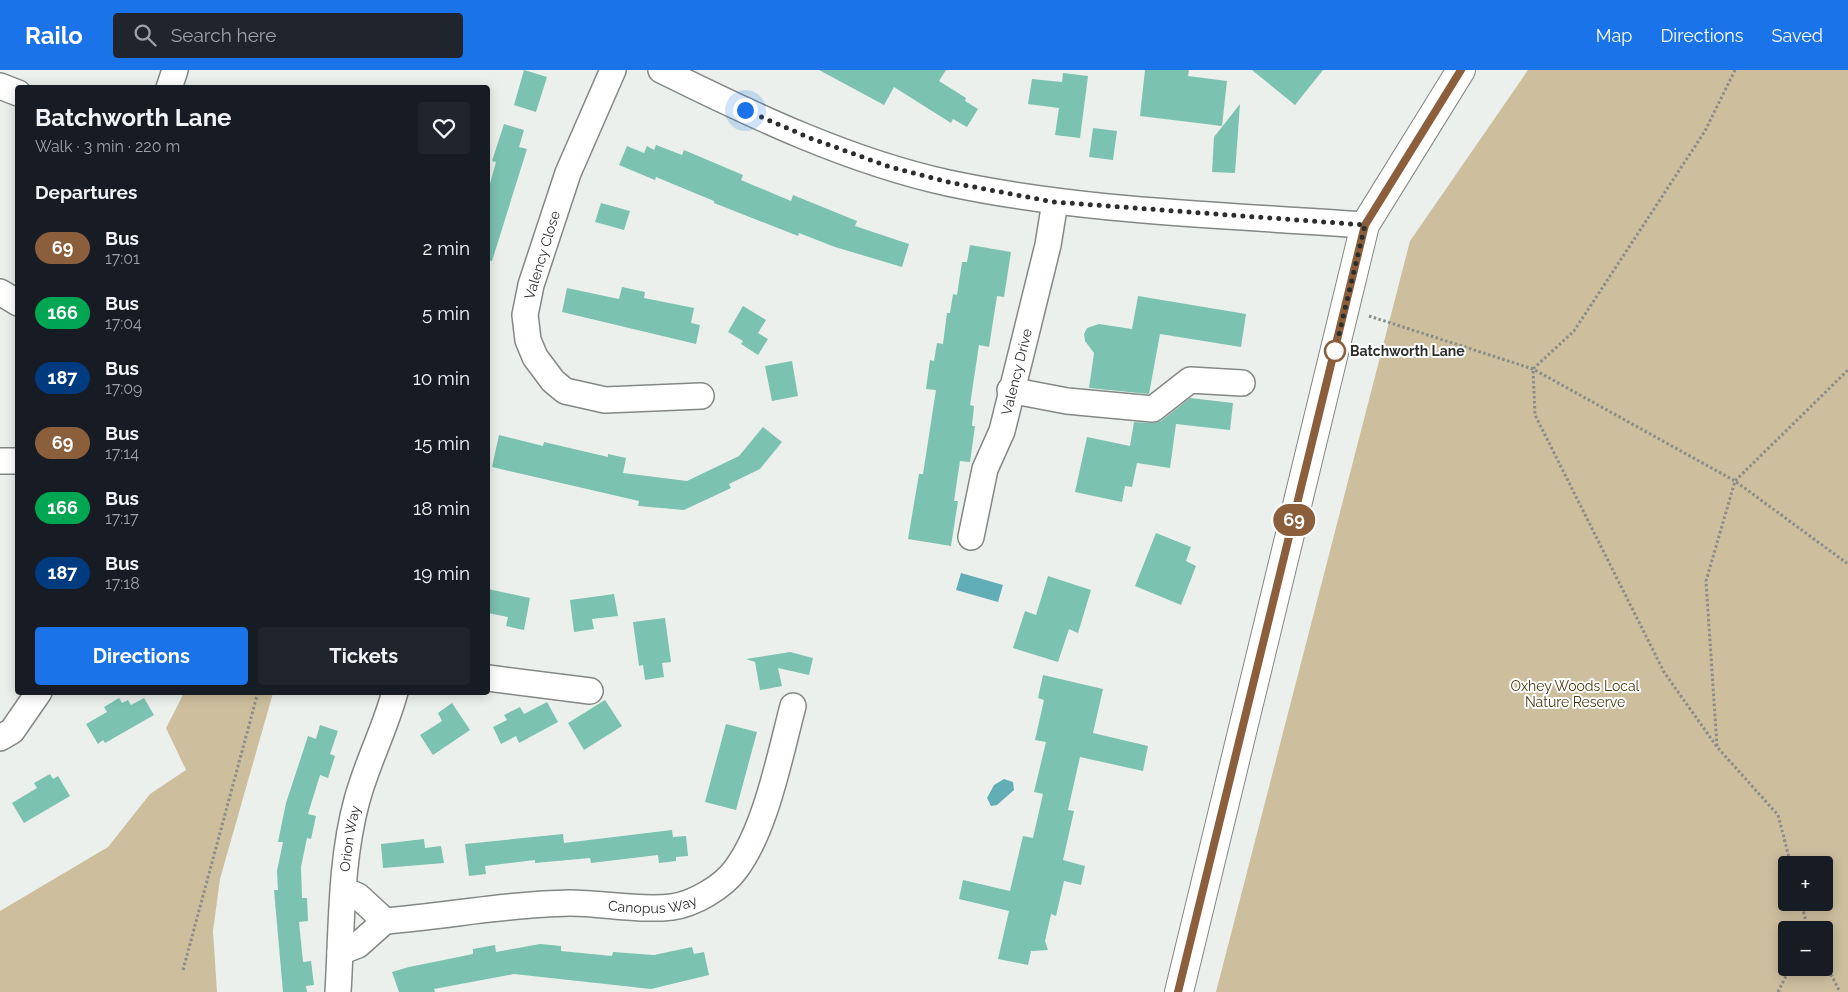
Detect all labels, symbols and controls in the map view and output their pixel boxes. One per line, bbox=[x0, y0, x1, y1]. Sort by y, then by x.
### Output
search box bbox=[113, 13, 463, 58]
text: Railo bbox=[25, 21, 83, 50]
icon: search bbox=[131, 21, 159, 49]
text: Search here bbox=[171, 24, 276, 46]
text: Map bbox=[1596, 25, 1632, 46]
text: Directions bbox=[1660, 25, 1744, 46]
text: Saved bbox=[1772, 25, 1823, 46]
your location bbox=[733, 98, 758, 123]
button: heart bbox=[418, 102, 470, 154]
text: Batchworth Lane bbox=[35, 103, 232, 132]
text: Walk · 3 min · 220 m bbox=[35, 137, 180, 156]
text: Departures bbox=[35, 181, 137, 203]
street label: Valency Close bbox=[521, 209, 563, 301]
text: Bus bbox=[105, 227, 139, 249]
text: 69 bbox=[52, 237, 73, 258]
text: 2 min bbox=[423, 237, 470, 259]
text: 17:01 bbox=[105, 249, 140, 268]
text: Bus bbox=[105, 292, 139, 314]
text: 166 bbox=[47, 302, 78, 323]
text: 5 min bbox=[422, 302, 470, 324]
text: 17:04 bbox=[105, 314, 142, 333]
street label: Valency Drive bbox=[998, 327, 1035, 417]
marker: Batchworth Lane bbox=[1324, 340, 1346, 362]
place label: Batchworth Lane bbox=[1350, 343, 1465, 359]
text: Bus bbox=[105, 357, 139, 379]
text: 187 bbox=[48, 367, 77, 388]
text: 10 min bbox=[413, 367, 470, 389]
text: 17:09 bbox=[105, 379, 143, 398]
text: Bus bbox=[105, 422, 139, 444]
text: 69 bbox=[52, 432, 73, 453]
text: 15 min bbox=[414, 432, 470, 454]
text: 17:14 bbox=[105, 444, 139, 463]
text: Bus bbox=[105, 487, 139, 509]
text: 166 bbox=[47, 497, 78, 518]
text: 18 min bbox=[413, 497, 470, 519]
line badge: 69 bbox=[1272, 504, 1316, 536]
text: 17:17 bbox=[105, 509, 139, 528]
text: 69 bbox=[1283, 509, 1305, 530]
text: Bus bbox=[105, 552, 139, 574]
text: 187 bbox=[48, 562, 77, 583]
text: 19 min bbox=[413, 562, 470, 584]
text: 17:18 bbox=[105, 574, 140, 593]
button: Directions bbox=[35, 627, 248, 685]
button: Tickets bbox=[258, 627, 470, 685]
park label: Oxhey Woods Local Nature Reserve bbox=[1511, 678, 1640, 710]
street label: Orion Way bbox=[337, 803, 363, 873]
map controls bbox=[1778, 856, 1833, 976]
button: + bbox=[1778, 856, 1833, 911]
street label: Canopus Way bbox=[607, 892, 700, 916]
button: − bbox=[1778, 921, 1833, 976]

